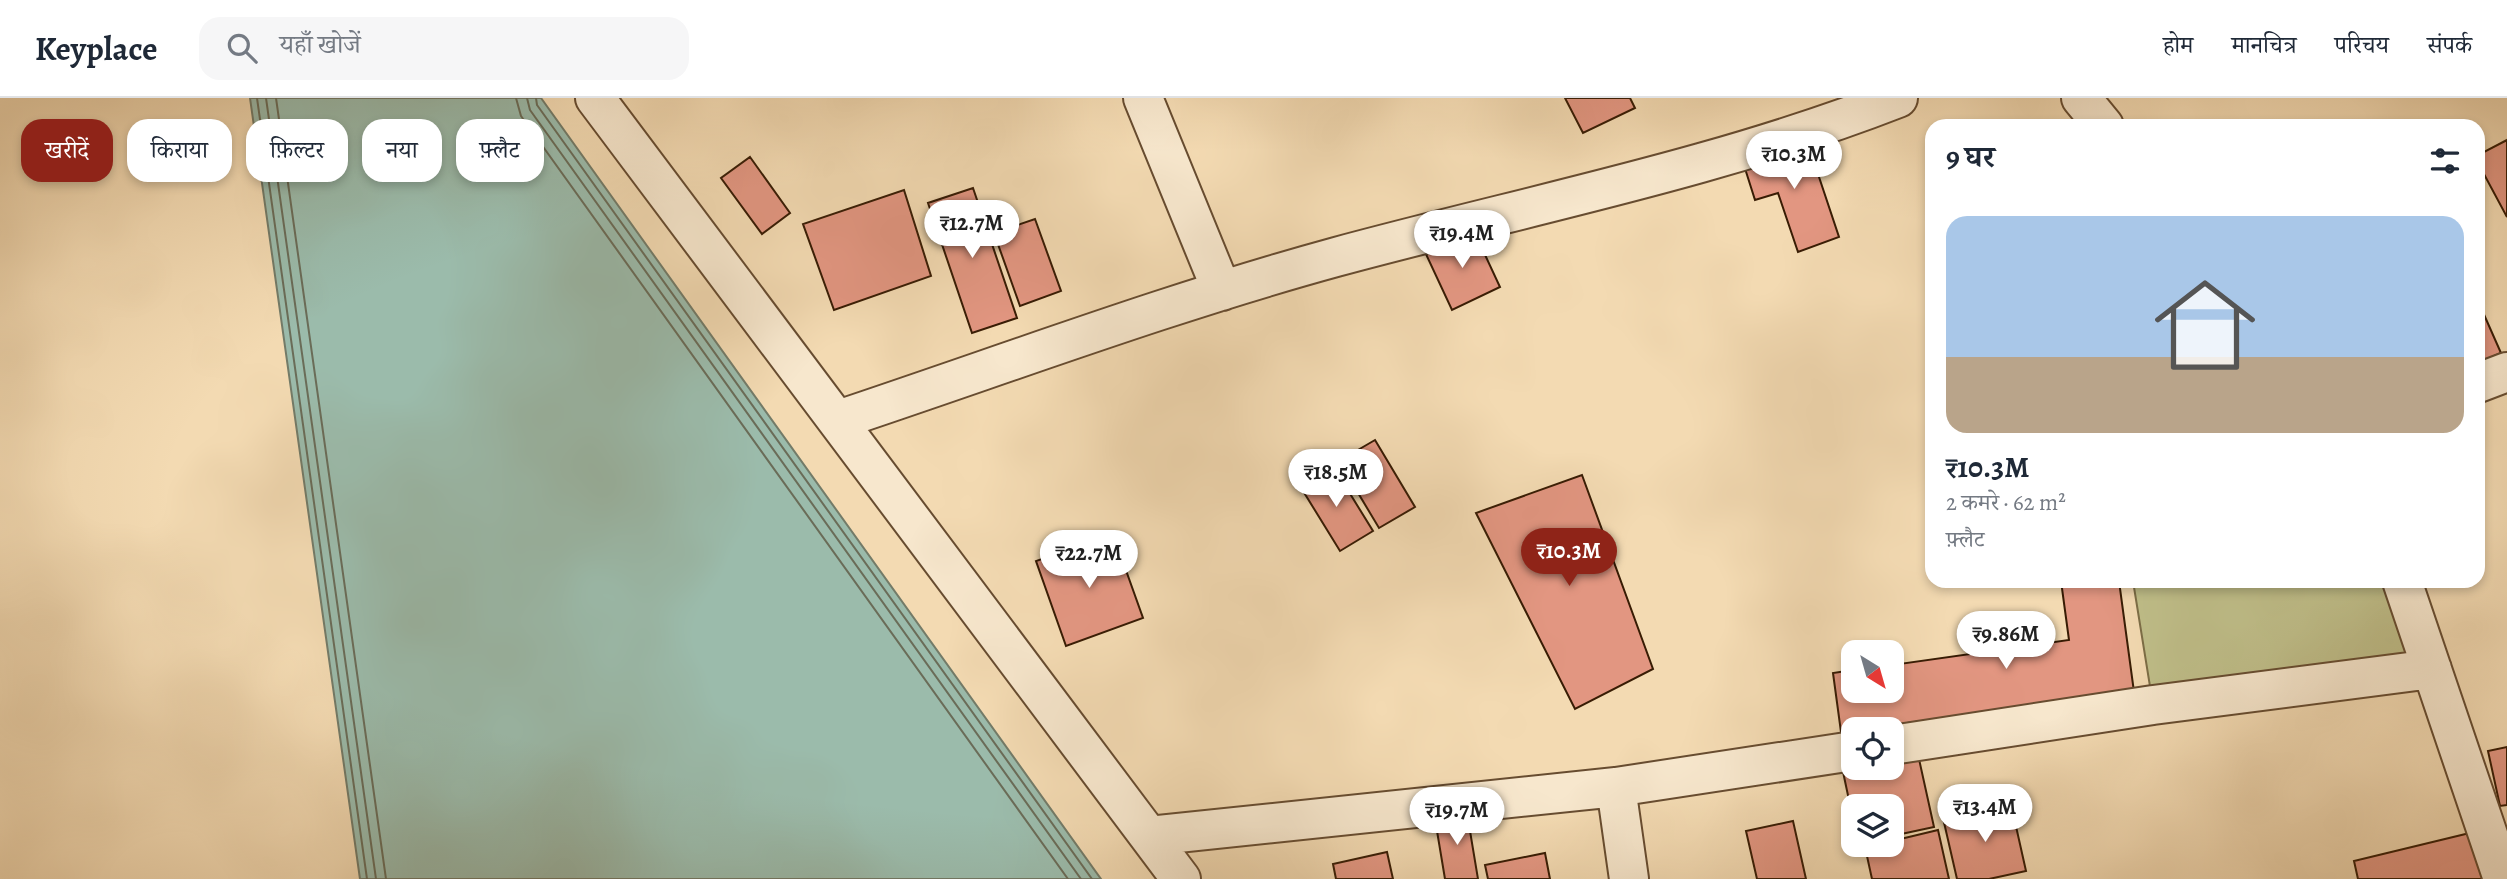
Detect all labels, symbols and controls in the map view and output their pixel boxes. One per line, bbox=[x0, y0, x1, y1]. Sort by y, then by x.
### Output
search box bbox=[199, 17, 689, 80]
text: Keyplace bbox=[35, 26, 157, 71]
text: यहाँ खोजें bbox=[279, 27, 361, 62]
icon: search bbox=[223, 29, 261, 67]
text: होम bbox=[2163, 29, 2193, 61]
text: मानचित्र bbox=[2231, 29, 2297, 61]
text: परिचय bbox=[2335, 29, 2389, 61]
text: संपर्क bbox=[2427, 29, 2472, 61]
chip: खरीदें bbox=[21, 119, 113, 182]
chip: किराया bbox=[127, 119, 232, 182]
chip: फ़िल्टर bbox=[246, 119, 348, 182]
chip: नया bbox=[362, 119, 442, 182]
chip: फ़्लैट bbox=[456, 119, 544, 182]
pin: ₹10.3M bbox=[1737, 132, 1851, 191]
text: 9 घर bbox=[1946, 137, 1995, 177]
text: ₹10.3M bbox=[1762, 138, 1826, 169]
icon: filters bbox=[2426, 142, 2464, 180]
pin: ₹12.7M bbox=[915, 200, 1029, 260]
text: ₹12.7M bbox=[940, 207, 1004, 238]
pin: ₹19.4M bbox=[1405, 211, 1519, 270]
text: ₹19.4M bbox=[1430, 217, 1494, 248]
icon: home bbox=[2142, 262, 2268, 388]
text: ₹10.3M bbox=[1946, 447, 2029, 487]
pin: ₹18.5M bbox=[1279, 450, 1393, 509]
text: ₹18.5M bbox=[1304, 456, 1368, 487]
text: 2 कमरे · 62 m² bbox=[1946, 487, 2066, 518]
text: फ़्लैट bbox=[1946, 524, 1984, 555]
pin: ₹10.3M bbox=[1512, 528, 1626, 588]
pin: ₹22.7M bbox=[1032, 531, 1146, 590]
text: ₹10.3M bbox=[1537, 535, 1601, 566]
text: ₹22.7M bbox=[1056, 537, 1122, 568]
pin: ₹9.86M bbox=[1949, 612, 2063, 671]
text: ₹9.86M bbox=[1973, 618, 2039, 649]
north arrow bbox=[1841, 640, 1904, 704]
map controls bbox=[1841, 640, 1904, 857]
button: locate bbox=[1841, 717, 1904, 780]
pin: ₹13.4M bbox=[1928, 784, 2042, 844]
pin: ₹19.7M bbox=[1400, 788, 1514, 847]
text: ₹13.4M bbox=[1953, 791, 2017, 822]
text: ₹19.7M bbox=[1426, 794, 1488, 825]
button: layers bbox=[1841, 794, 1904, 857]

